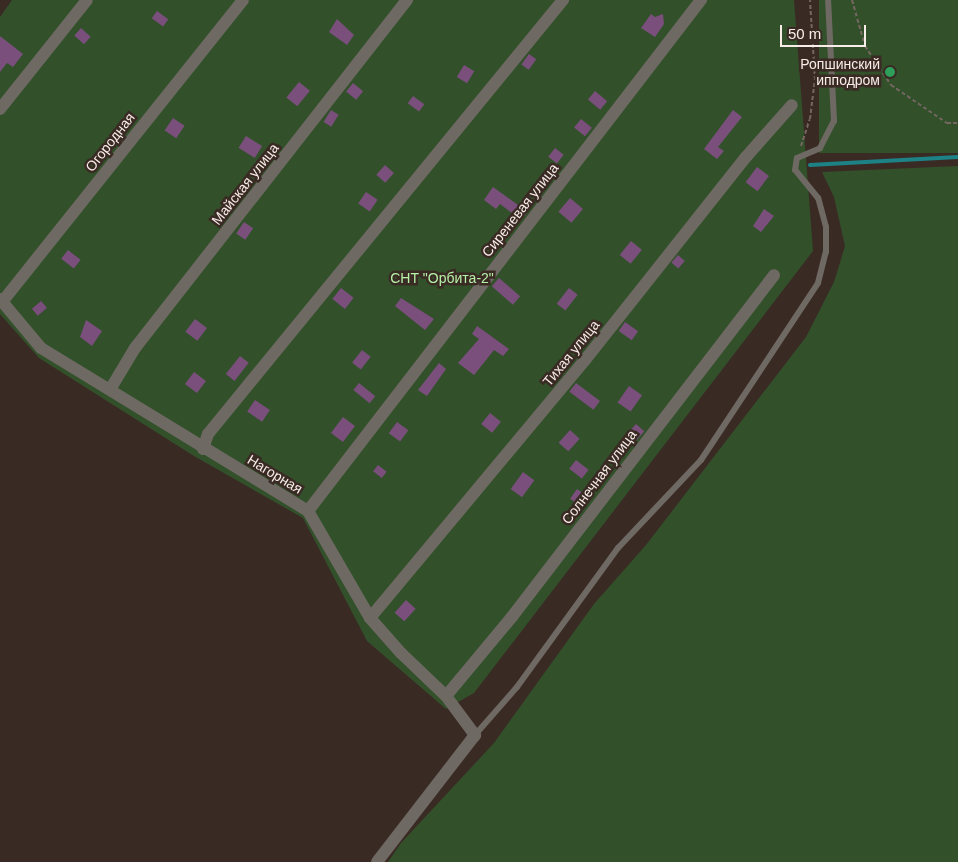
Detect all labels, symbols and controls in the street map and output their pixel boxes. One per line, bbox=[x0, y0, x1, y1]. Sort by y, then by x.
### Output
scale bar bbox=[783, 15, 869, 47]
text: 50 m bbox=[788, 25, 821, 42]
place label: Ропшинский ипподром bbox=[800, 56, 880, 88]
marker: Ропшинский ипподром bbox=[884, 66, 896, 78]
street label: Огородная bbox=[82, 109, 138, 175]
street label: Майская улица bbox=[208, 140, 282, 228]
street label: Сиреневая улица bbox=[478, 160, 562, 260]
park label: СНТ "Орбита-2" bbox=[390, 270, 494, 286]
street label: Тихая улица bbox=[539, 316, 603, 390]
street label: Солнечная улица bbox=[558, 427, 640, 527]
street label: Нагорная bbox=[244, 451, 306, 497]

